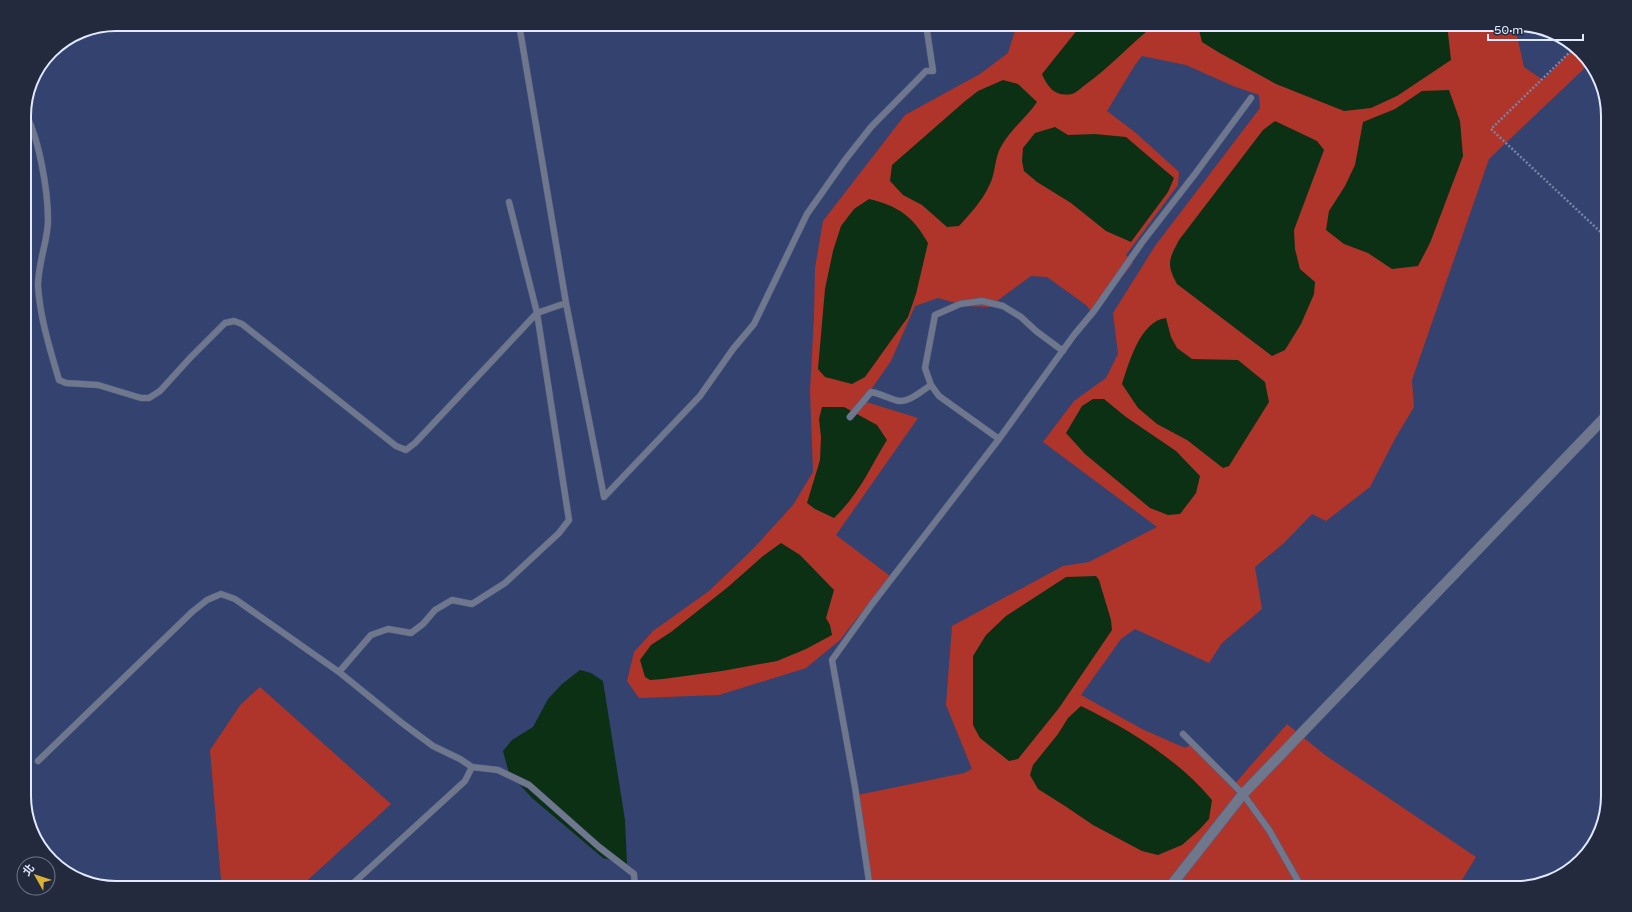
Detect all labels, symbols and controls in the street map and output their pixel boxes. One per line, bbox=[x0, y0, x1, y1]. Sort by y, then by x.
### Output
scale bar bbox=[1488, 16, 1583, 42]
text: 50 m bbox=[1494, 23, 1523, 37]
north arrow bbox=[16, 856, 56, 896]
text: 北 bbox=[20, 862, 37, 878]

